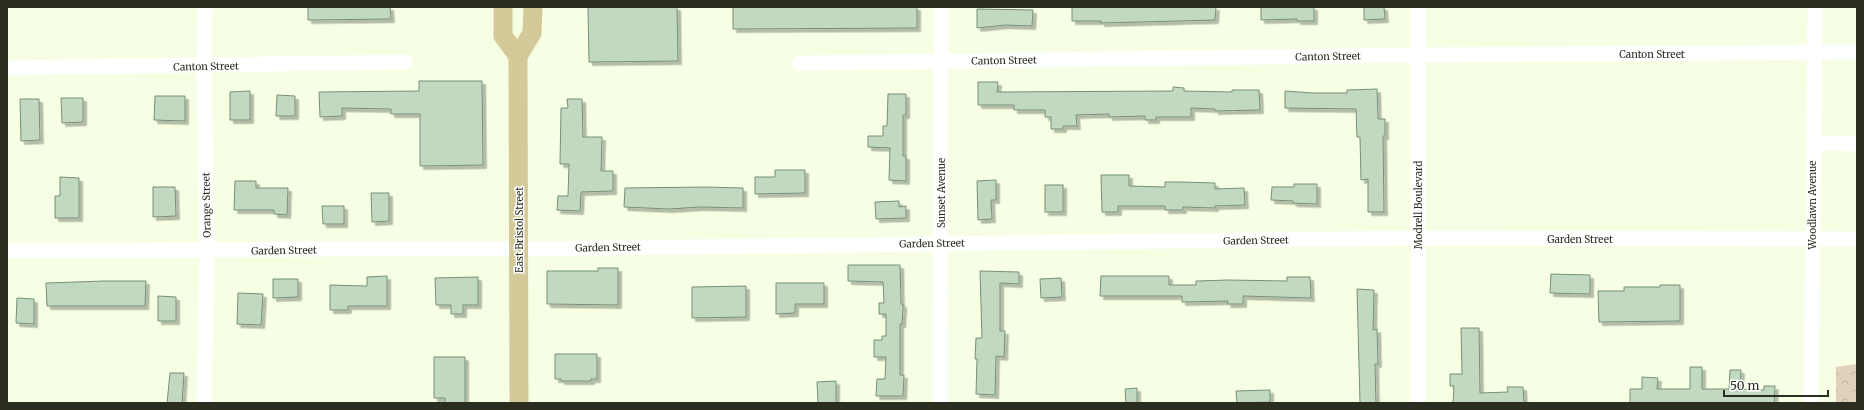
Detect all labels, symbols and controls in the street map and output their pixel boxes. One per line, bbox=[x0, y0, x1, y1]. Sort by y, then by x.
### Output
street label: Canton Street bbox=[1619, 48, 1685, 61]
street label: Canton Street bbox=[1295, 49, 1361, 64]
street label: Canton Street bbox=[971, 53, 1037, 68]
street label: Canton Street bbox=[173, 59, 239, 74]
street label: Sunset Avenue bbox=[935, 158, 948, 228]
street label: Modrell Boulevard bbox=[1412, 161, 1425, 249]
street label: Woodlawn Avenue bbox=[1806, 161, 1819, 250]
street label: Orange Street bbox=[199, 172, 214, 238]
street label: East Bristol Street bbox=[513, 187, 526, 273]
street label: Garden Street bbox=[1223, 233, 1289, 248]
street label: Garden Street bbox=[1547, 233, 1613, 246]
street label: Garden Street bbox=[899, 236, 965, 251]
street label: Garden Street bbox=[575, 240, 641, 255]
street label: Garden Street bbox=[251, 243, 317, 258]
scale bar bbox=[1724, 372, 1828, 398]
text: 50 m bbox=[1730, 378, 1759, 393]

